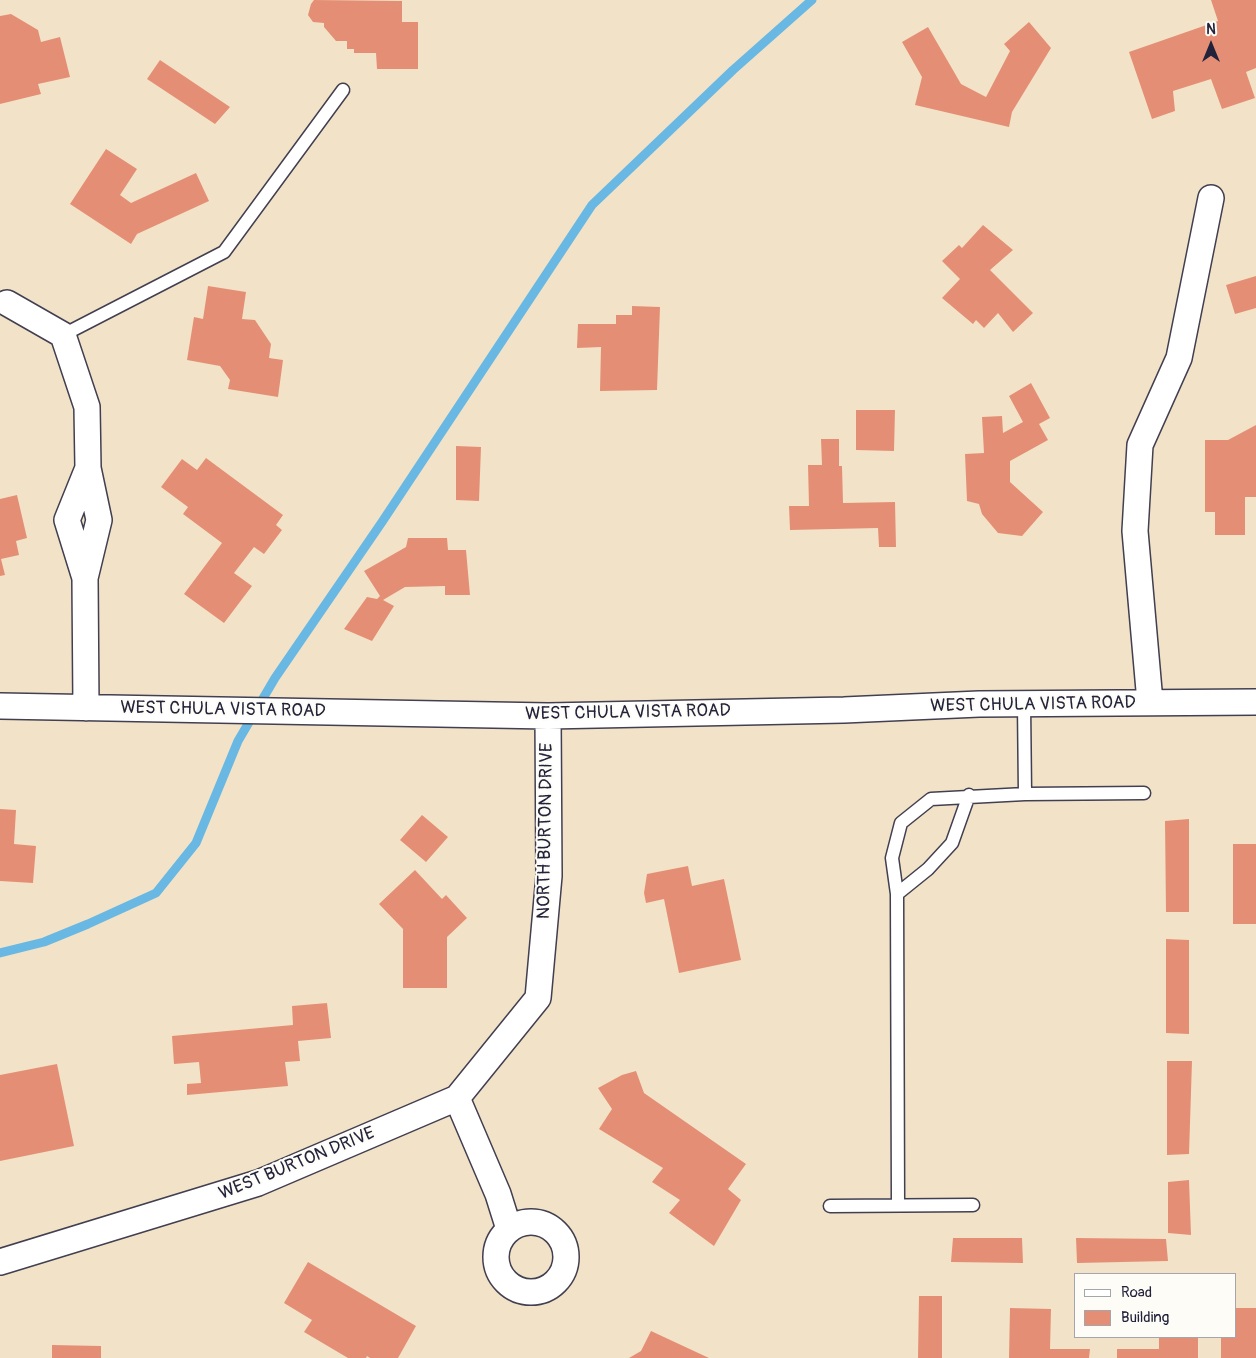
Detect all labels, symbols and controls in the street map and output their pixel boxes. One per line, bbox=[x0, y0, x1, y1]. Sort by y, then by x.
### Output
north arrow bbox=[1186, 20, 1236, 70]
text: N bbox=[1206, 21, 1216, 38]
street label: WEST CHULA VISTA ROAD bbox=[930, 692, 1136, 718]
street label: WEST CHULA VISTA ROAD bbox=[120, 697, 326, 723]
street label: WEST CHULA VISTA ROAD bbox=[525, 700, 731, 726]
street label: NORTH BURTON DRIVE bbox=[534, 743, 558, 919]
street label: WEST BURTON DRIVE bbox=[216, 1123, 378, 1205]
legend bbox=[1074, 1273, 1236, 1338]
text: Road bbox=[1121, 1283, 1152, 1302]
text: Building bbox=[1121, 1308, 1169, 1327]

